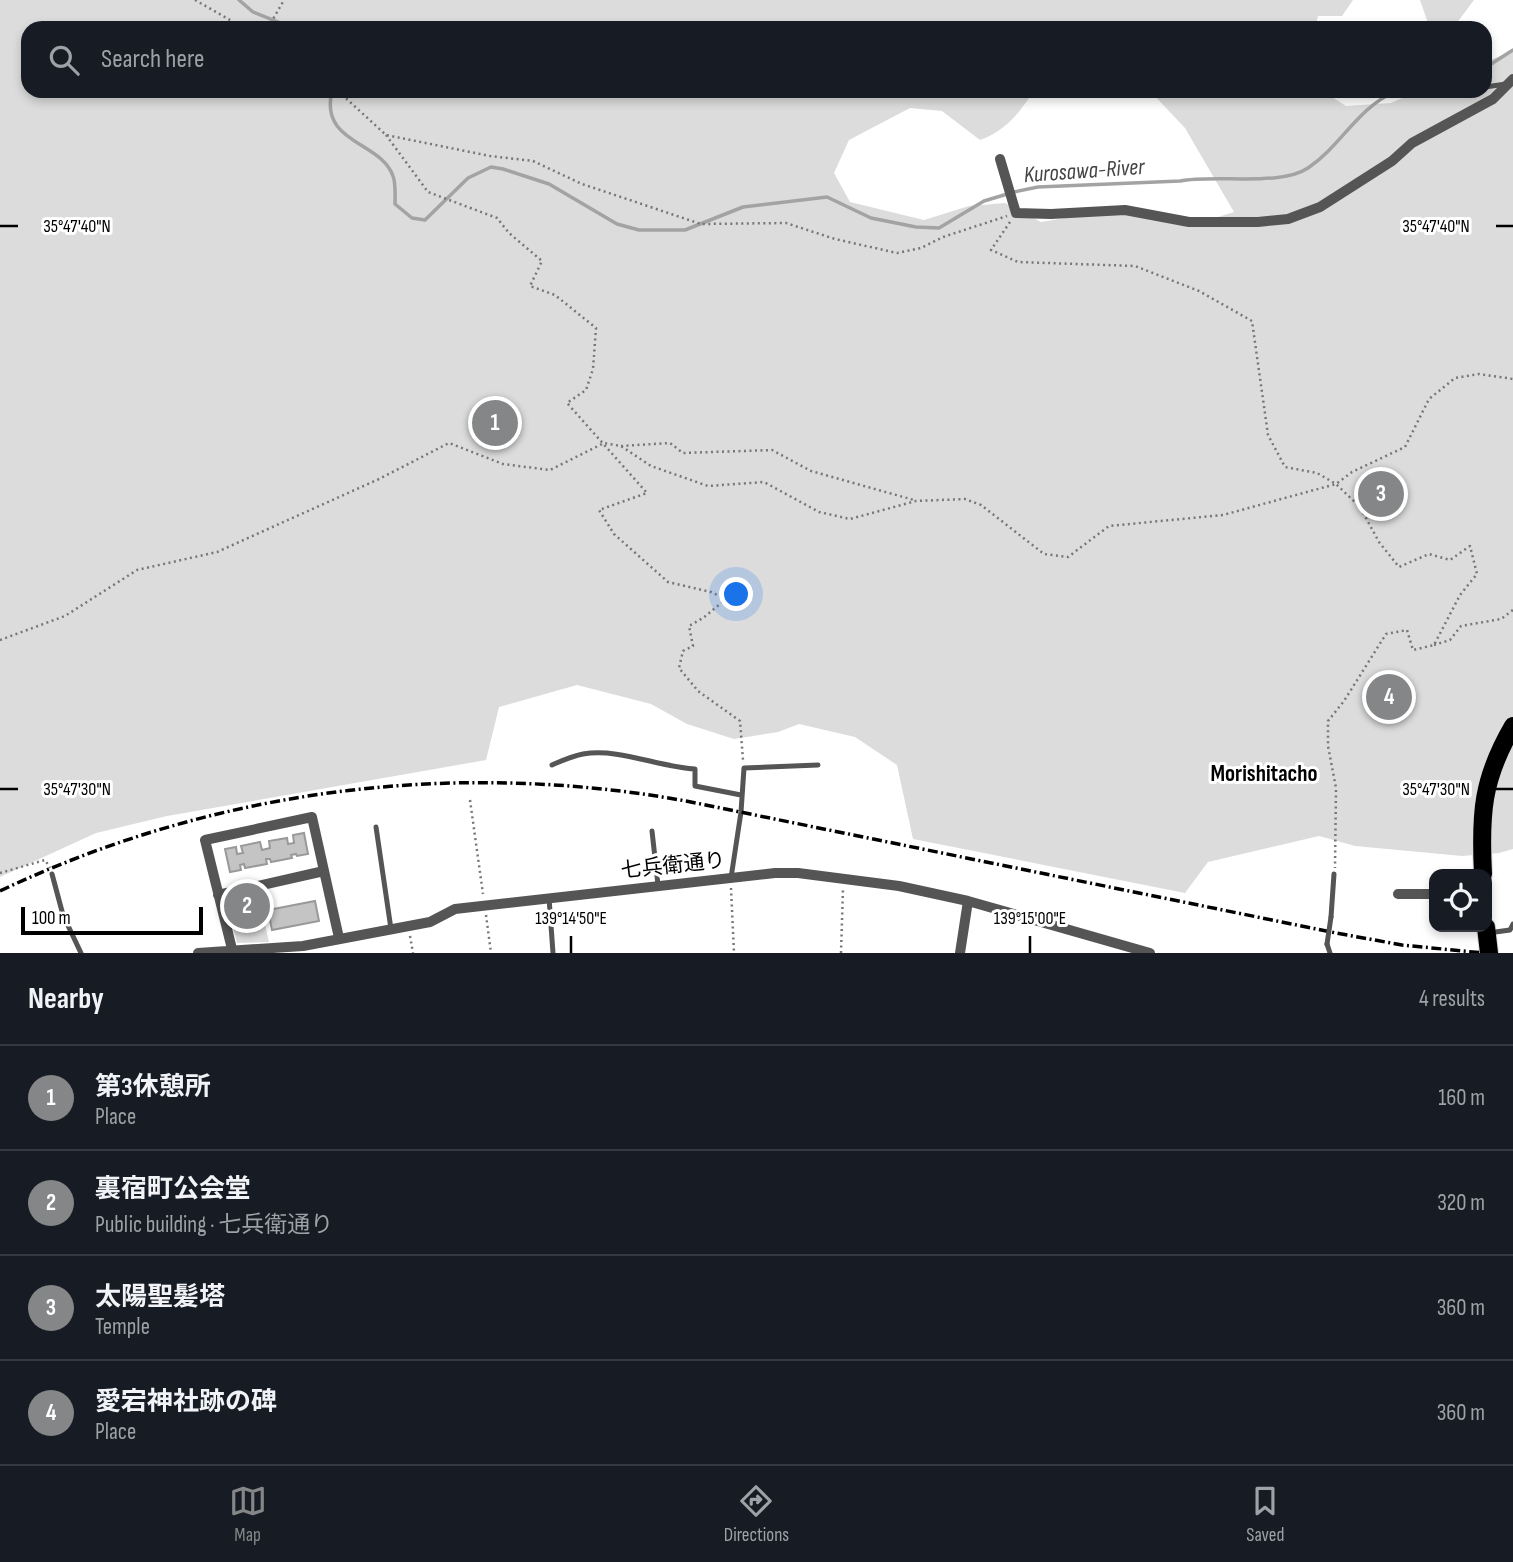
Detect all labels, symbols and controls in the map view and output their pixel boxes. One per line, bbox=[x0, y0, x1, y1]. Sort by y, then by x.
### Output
search box bbox=[21, 21, 1492, 98]
icon: search bbox=[45, 41, 83, 79]
text: Search here bbox=[101, 44, 204, 75]
water label: Kurosawa-River bbox=[1023, 153, 1147, 189]
text: 35°47'40"N bbox=[43, 216, 111, 237]
text: 35°47'40"N bbox=[1402, 216, 1470, 237]
pin: 1 bbox=[472, 397, 518, 449]
pin: 3 bbox=[1358, 468, 1404, 520]
your location bbox=[719, 577, 753, 611]
pin: 4 bbox=[1366, 671, 1412, 723]
district label: Morishitacho bbox=[1210, 760, 1318, 788]
text: 35°47'30"N bbox=[43, 779, 111, 800]
text: 35°47'30"N bbox=[1402, 779, 1470, 800]
street label: 七兵衛通り bbox=[620, 848, 727, 883]
map controls bbox=[1429, 869, 1492, 932]
button: locate bbox=[1429, 869, 1492, 932]
pin: 2 bbox=[224, 880, 270, 932]
scale bar bbox=[21, 904, 203, 936]
text: 100 m bbox=[32, 907, 71, 930]
text: 139°14'50"E bbox=[535, 908, 607, 929]
text: 139°15'00"E bbox=[994, 908, 1066, 929]
text: Nearby bbox=[28, 981, 104, 1017]
text: 4 results bbox=[1419, 985, 1485, 1013]
text: 第3休憩所 bbox=[95, 1072, 211, 1103]
text: 1 bbox=[46, 1084, 56, 1112]
text: 160 m bbox=[1438, 1084, 1485, 1112]
text: Place bbox=[95, 1103, 136, 1131]
text: 裏宿町公会堂 bbox=[95, 1174, 251, 1205]
text: 2 bbox=[46, 1189, 56, 1217]
text: 320 m bbox=[1437, 1189, 1485, 1217]
text: Public building · 七兵衛通り bbox=[95, 1211, 333, 1239]
text: 太陽聖髪塔 bbox=[95, 1282, 225, 1313]
text: 3 bbox=[46, 1294, 56, 1322]
text: 360 m bbox=[1437, 1294, 1485, 1322]
text: Temple bbox=[95, 1313, 150, 1341]
text: 愛宕神社跡の碑 bbox=[95, 1387, 277, 1418]
text: 4 bbox=[46, 1399, 56, 1427]
text: 360 m bbox=[1437, 1399, 1485, 1427]
text: Place bbox=[95, 1418, 136, 1446]
tab: Map bbox=[229, 1482, 267, 1547]
tab: Directions bbox=[724, 1482, 789, 1547]
tab: Saved bbox=[1246, 1482, 1284, 1547]

